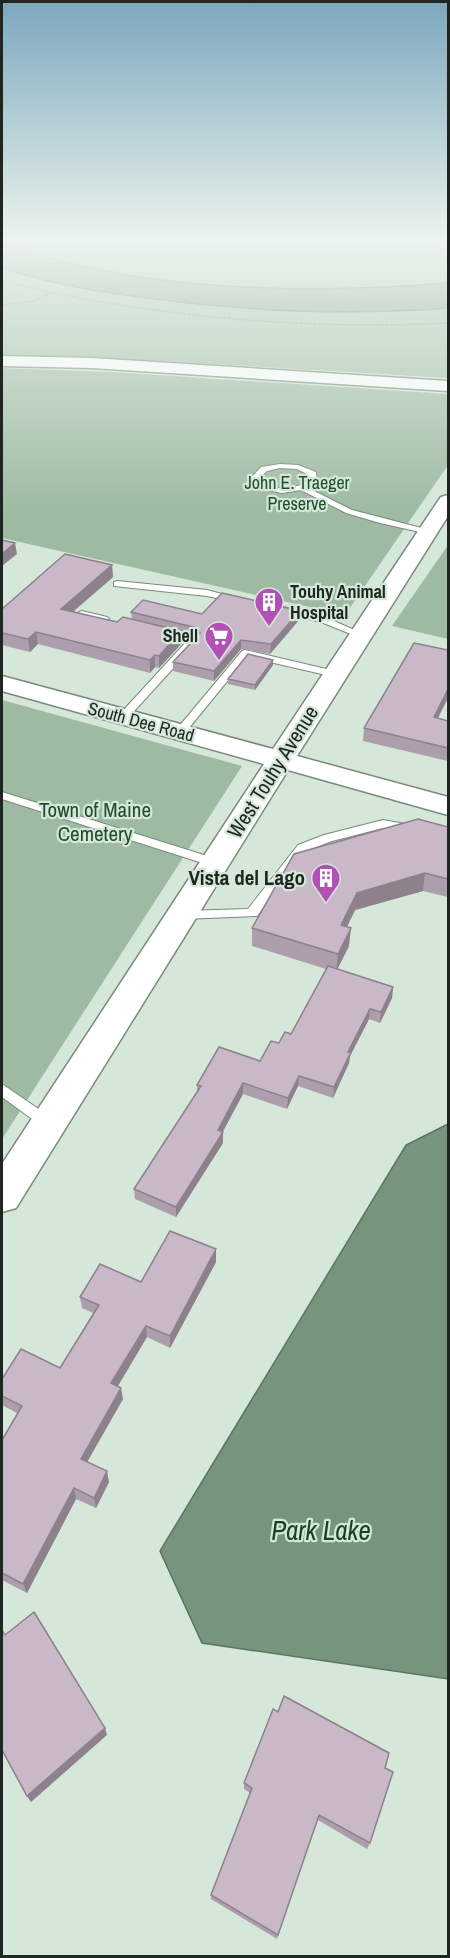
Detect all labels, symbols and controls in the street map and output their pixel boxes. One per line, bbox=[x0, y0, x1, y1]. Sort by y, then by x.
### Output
park label: John E. Traeger Preserve bbox=[244, 470, 350, 516]
place label: Touhy Animal Hospital bbox=[290, 579, 386, 625]
building icon: Touhy Animal Hospital bbox=[253, 586, 285, 628]
supermarket icon: Shell bbox=[203, 620, 235, 662]
place label: Shell bbox=[163, 623, 198, 648]
street label: South Dee Road bbox=[85, 695, 197, 748]
street label: West Touhy Avenue bbox=[220, 700, 325, 844]
park label: Town of Maine Cemetery bbox=[39, 795, 151, 848]
building icon: Vista del Lago bbox=[310, 862, 342, 904]
place label: Vista del Lago bbox=[189, 863, 305, 892]
water label: Park Lake bbox=[271, 1512, 371, 1548]

